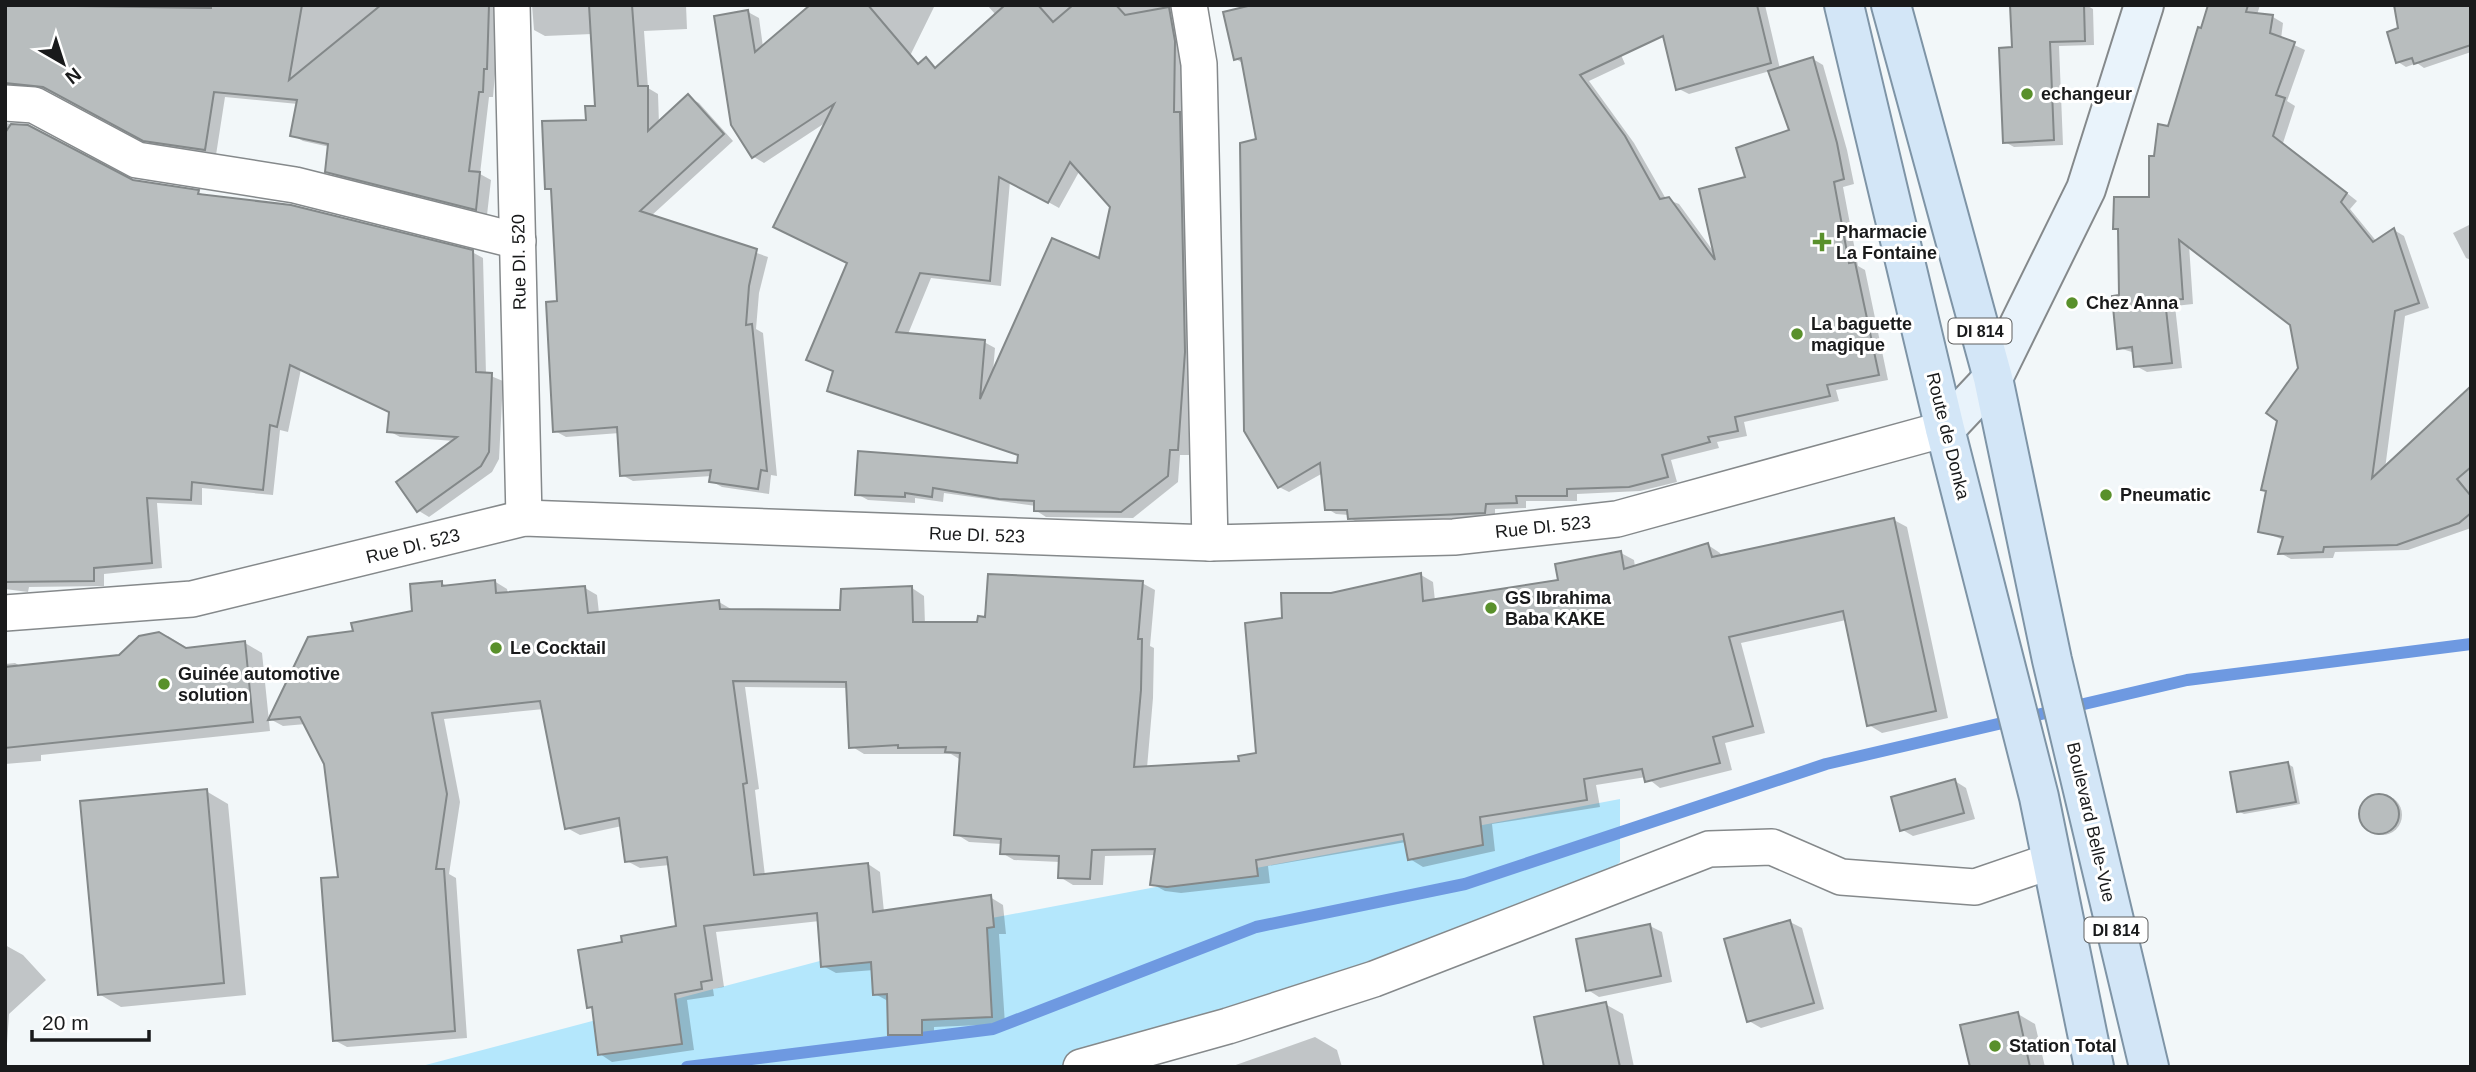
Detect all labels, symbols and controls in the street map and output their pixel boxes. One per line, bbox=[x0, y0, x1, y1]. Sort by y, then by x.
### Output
north arrow bbox=[28, 28, 98, 98]
text: N bbox=[61, 63, 85, 88]
place label: echangeur bbox=[2041, 84, 2132, 104]
marker: echangeur bbox=[2019, 86, 2035, 102]
street label: Rue DI. 520 bbox=[508, 214, 530, 310]
place label: Pharmacie La Fontaine bbox=[1836, 222, 1937, 263]
marker: Pharmacie La Fontaine bbox=[1814, 234, 1830, 250]
place label: Chez Anna bbox=[2086, 293, 2179, 313]
marker: Chez Anna bbox=[2064, 295, 2080, 311]
place label: La baguette magique bbox=[1811, 314, 1912, 355]
road number: DI 814 bbox=[1948, 318, 2011, 344]
marker: La baguette magique bbox=[1789, 326, 1805, 342]
street label: Route de Donka bbox=[1923, 370, 1974, 502]
place label: Pneumatic bbox=[2120, 485, 2211, 505]
marker: Pneumatic bbox=[2098, 487, 2114, 503]
street label: Rue DI. 523 bbox=[1494, 512, 1592, 542]
street label: Rue DI. 523 bbox=[929, 523, 1025, 547]
street label: Rue DI. 523 bbox=[364, 525, 462, 567]
place label: GS Ibrahima Baba KAKE bbox=[1505, 588, 1612, 629]
marker: GS Ibrahima Baba KAKE bbox=[1483, 600, 1499, 616]
place label: Le Cocktail bbox=[510, 638, 606, 658]
marker: Le Cocktail bbox=[488, 640, 504, 656]
place label: Guinée automotive solution bbox=[178, 664, 340, 705]
marker: Guinée automotive solution bbox=[156, 676, 172, 692]
street label: Boulevard Belle-Vue bbox=[2063, 740, 2119, 904]
road number: DI 814 bbox=[2084, 918, 2148, 942]
scale bar bbox=[32, 998, 149, 1042]
text: 20 m bbox=[42, 1011, 89, 1034]
place label: Station Total bbox=[2009, 1036, 2117, 1056]
marker: Station Total bbox=[1987, 1038, 2003, 1054]

